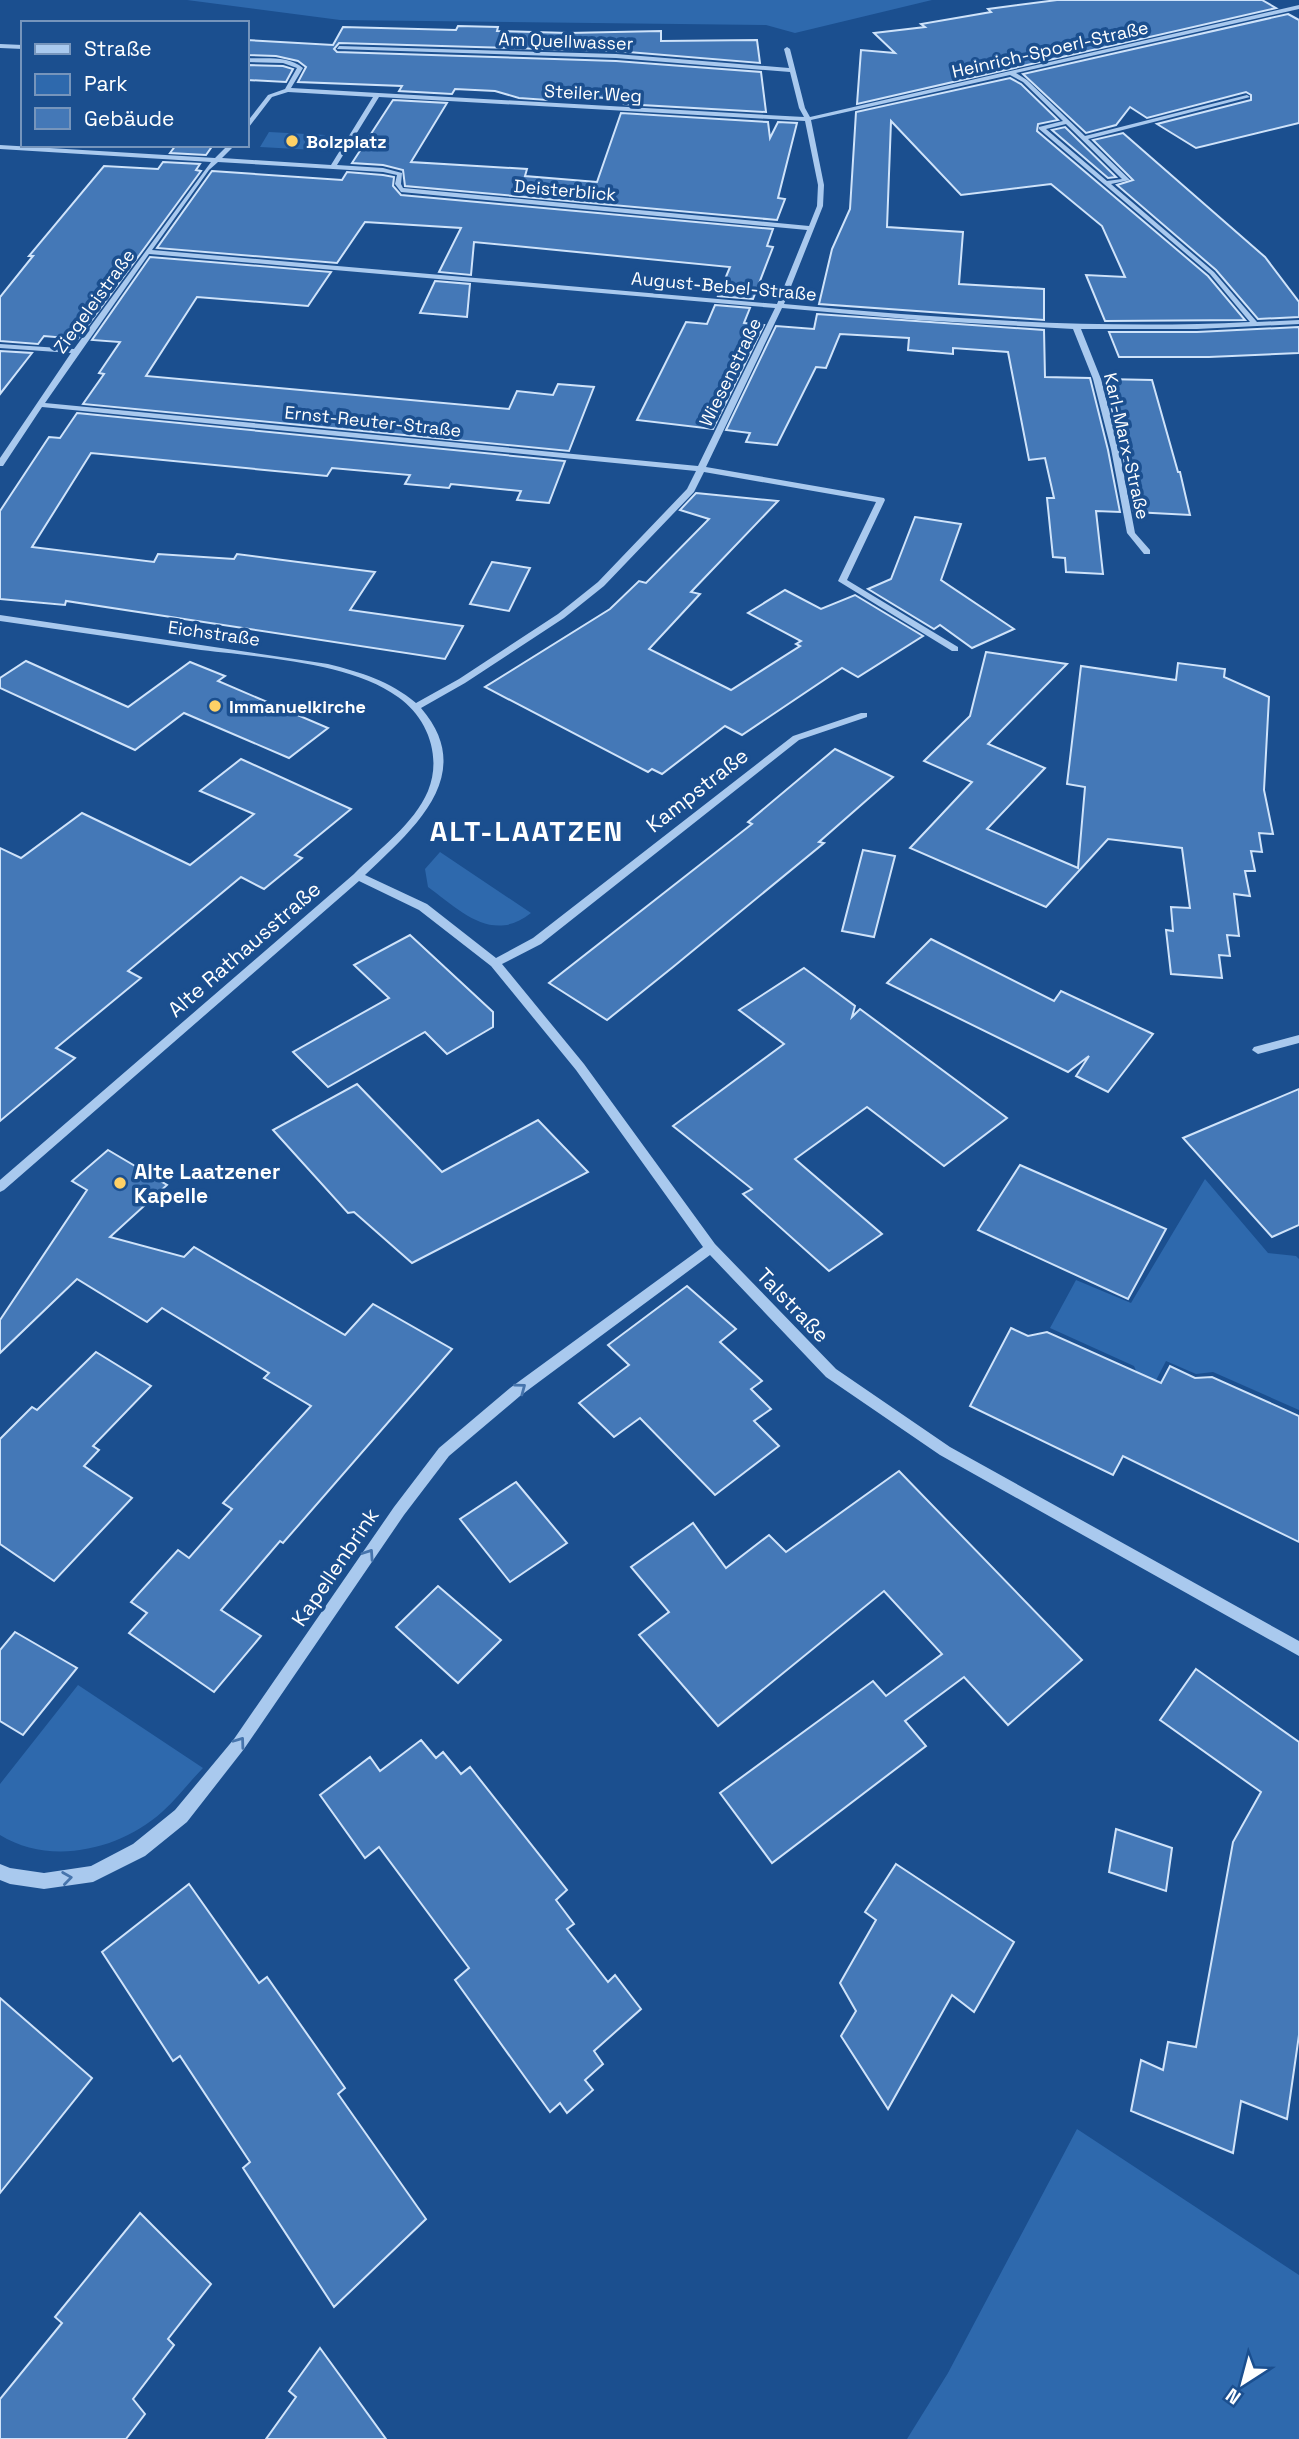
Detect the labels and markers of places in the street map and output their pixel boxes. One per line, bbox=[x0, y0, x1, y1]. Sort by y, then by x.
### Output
place label: Bolzplatz bbox=[306, 130, 387, 153]
marker: Bolzplatz bbox=[284, 133, 300, 149]
place label: Immanuelkirche bbox=[229, 695, 366, 718]
marker: Immanuelkirche bbox=[207, 698, 223, 714]
place label: Alte Laatzener Kapelle bbox=[134, 1158, 280, 1209]
marker: Alte Laatzener Kapelle bbox=[112, 1175, 128, 1191]

